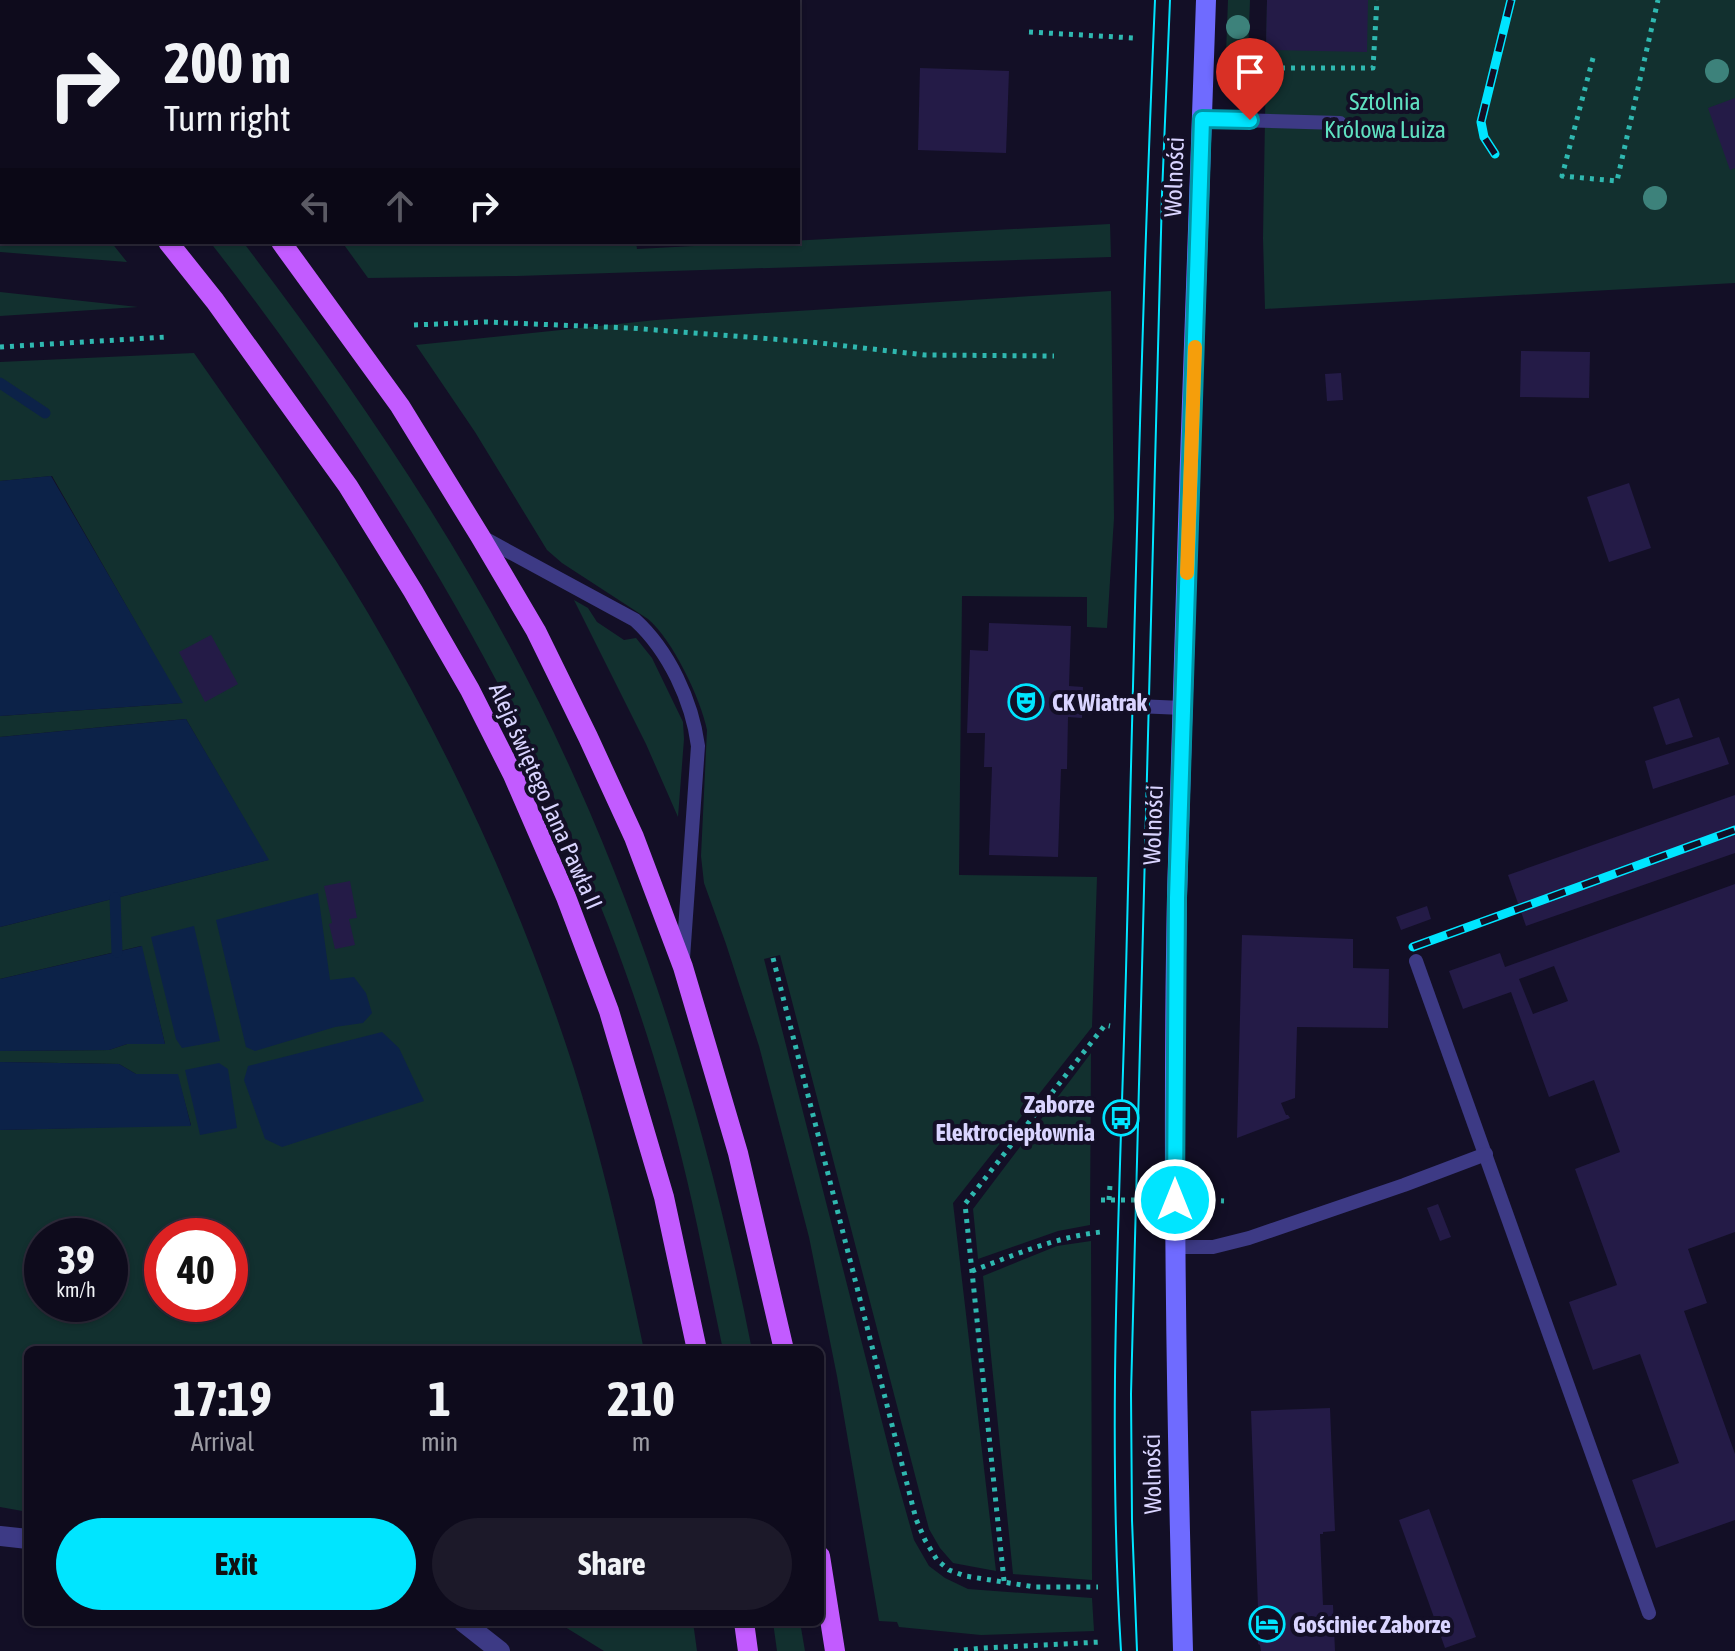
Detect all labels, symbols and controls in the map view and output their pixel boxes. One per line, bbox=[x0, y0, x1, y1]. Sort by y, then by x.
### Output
text: 200 m bbox=[164, 31, 291, 95]
icon: right bbox=[32, 32, 136, 136]
pin bbox=[1216, 38, 1284, 120]
icon: arrive bbox=[1228, 50, 1272, 94]
park label: Sztolnia Królowa Luiza bbox=[1324, 88, 1446, 143]
text: Turn right bbox=[164, 97, 291, 139]
street label: Wolności bbox=[1159, 136, 1189, 218]
icon: left bbox=[294, 184, 338, 228]
icon: ahead bbox=[378, 184, 422, 228]
icon: right bbox=[462, 184, 506, 228]
street label: Aleja świętego Jana Pawła II bbox=[484, 679, 608, 913]
theatre icon: CK Wiatrak bbox=[1007, 683, 1045, 721]
place label: CK Wiatrak bbox=[1052, 689, 1148, 716]
street label: Wolności bbox=[1138, 784, 1168, 866]
place label: Zaborze Elektrociepłownia bbox=[935, 1091, 1095, 1146]
bus stop icon: Zaborze Elektrociepłownia bbox=[1102, 1099, 1140, 1137]
position arrow bbox=[1133, 1158, 1217, 1242]
speed limit sign: 40 bbox=[144, 1218, 248, 1322]
text: 39 bbox=[57, 1237, 95, 1282]
text: km/h bbox=[56, 1278, 96, 1301]
text: 17:19 bbox=[173, 1371, 272, 1426]
text: 1 bbox=[428, 1371, 451, 1426]
text: 210 bbox=[607, 1371, 675, 1426]
text: Arrival bbox=[191, 1427, 254, 1457]
text: min bbox=[421, 1427, 458, 1457]
text: m bbox=[632, 1427, 650, 1457]
street label: Wolności bbox=[1138, 1434, 1166, 1514]
button: Exit bbox=[56, 1518, 416, 1610]
button: Share bbox=[432, 1518, 792, 1610]
hotel icon: Gościniec Zaborze bbox=[1248, 1605, 1286, 1643]
place label: Gościniec Zaborze bbox=[1293, 1611, 1451, 1638]

